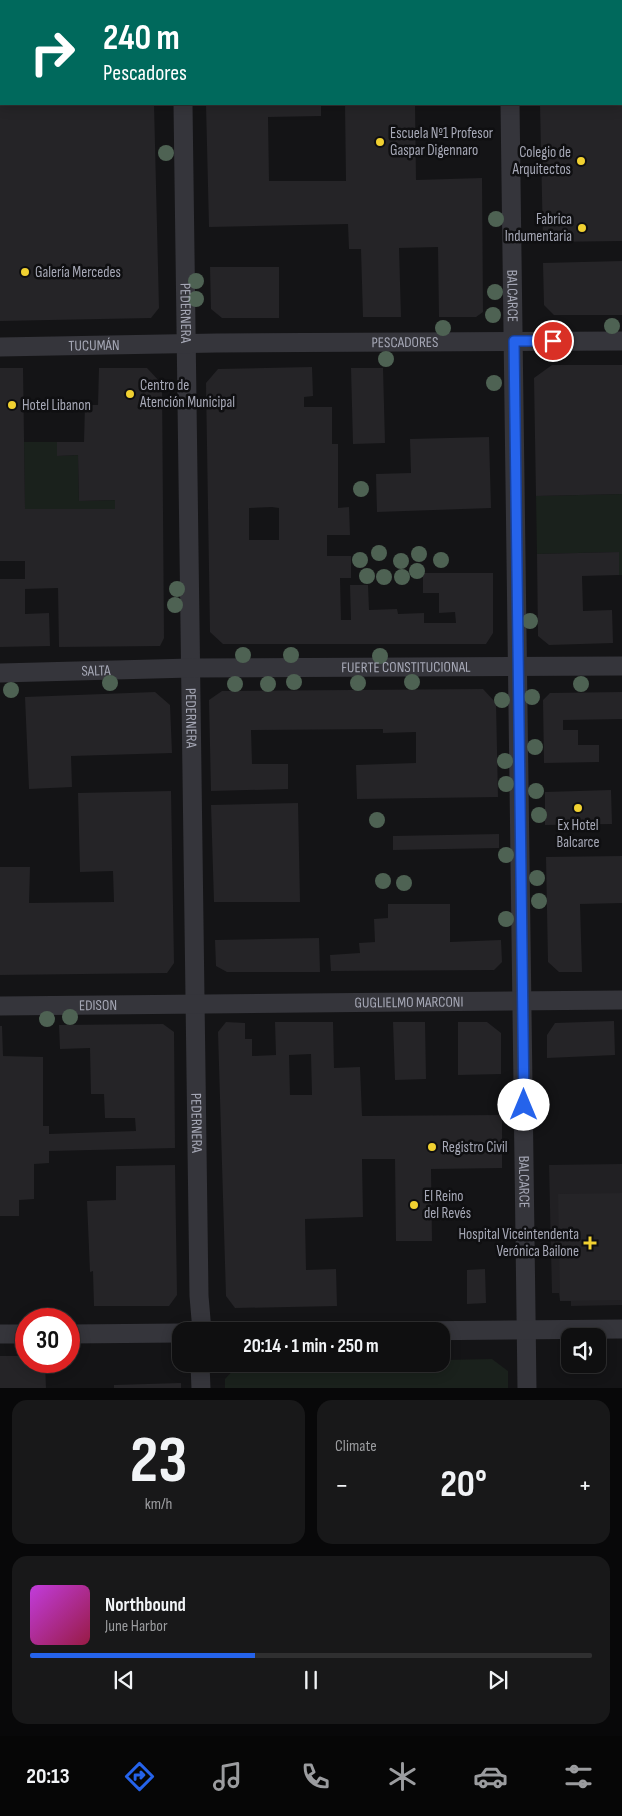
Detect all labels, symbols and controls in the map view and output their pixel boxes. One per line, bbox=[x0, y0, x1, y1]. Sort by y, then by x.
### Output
text: 240 m bbox=[103, 17, 180, 60]
icon: right bbox=[20, 20, 85, 85]
text: Pescadores bbox=[103, 60, 187, 87]
place label: Escuela Nº1 Profesor Gaspar Digennaro bbox=[390, 124, 494, 160]
marker: Escuela Nº1 Profesor Gaspar Digennaro bbox=[374, 136, 386, 148]
place label: Colegio de Arquitectos bbox=[511, 143, 571, 179]
marker: Colegio de Arquitectos bbox=[575, 155, 587, 167]
place label: Fabrica Indumentaria bbox=[505, 210, 572, 246]
marker: Fabrica Indumentaria bbox=[576, 222, 588, 234]
place label: Galería Mercedes bbox=[35, 263, 121, 282]
marker: Galería Mercedes bbox=[19, 266, 31, 278]
street label: BALCARCE bbox=[503, 270, 522, 322]
street label: PEDERNERA bbox=[176, 283, 196, 344]
pin bbox=[532, 320, 574, 362]
icon: arrive bbox=[539, 327, 567, 355]
street label: PESCADORES bbox=[371, 332, 438, 352]
street label: TUCUMÁN bbox=[68, 335, 120, 355]
place label: Centro de Atención Municipal bbox=[139, 376, 235, 412]
marker: Centro de Atención Municipal bbox=[124, 388, 136, 400]
place label: Hotel Libanon bbox=[22, 396, 91, 415]
marker: Hotel Libanon bbox=[6, 399, 18, 411]
street label: FUERTE CONSTITUCIONAL bbox=[341, 657, 471, 677]
street label: SALTA bbox=[81, 661, 111, 680]
street label: PEDERNERA bbox=[181, 688, 201, 749]
marker: Ex Hotel Balcarce bbox=[572, 802, 584, 814]
place label: Ex Hotel Balcarce bbox=[557, 816, 599, 852]
street label: GUGLIELMO MARCONI bbox=[354, 992, 464, 1012]
street label: EDISON bbox=[79, 995, 117, 1015]
position arrow bbox=[497, 1078, 549, 1130]
street label: PEDERNERA bbox=[187, 1093, 207, 1154]
place label: Registro Civil bbox=[442, 1138, 508, 1157]
marker: Registro Civil bbox=[426, 1141, 438, 1153]
street label: BALCARCE bbox=[514, 1156, 534, 1208]
place label: El Reino del Revés bbox=[424, 1187, 471, 1223]
marker: El Reino del Revés bbox=[408, 1199, 420, 1211]
place label: Hospital Viceintendenta Verónica Bailone bbox=[459, 1225, 579, 1261]
marker: Hospital Viceintendenta Verónica Bailone bbox=[583, 1236, 597, 1250]
speed limit sign: 30 bbox=[15, 1308, 80, 1373]
map controls bbox=[561, 1328, 606, 1373]
button: sound bbox=[561, 1328, 606, 1373]
text: 20:14 · 1 min · 250 m bbox=[243, 1335, 379, 1358]
text: 23 bbox=[130, 1423, 187, 1501]
text: Climate bbox=[335, 1437, 377, 1456]
text: 20° bbox=[440, 1462, 487, 1507]
text: − bbox=[335, 1469, 349, 1502]
text: + bbox=[578, 1469, 592, 1502]
text: km/h bbox=[145, 1495, 172, 1514]
text: Northbound bbox=[105, 1594, 186, 1617]
text: June Harbor bbox=[105, 1617, 168, 1636]
icon: previous bbox=[110, 1666, 138, 1694]
icon: pause bbox=[297, 1666, 325, 1694]
icon: next bbox=[484, 1666, 512, 1694]
icon: directions bbox=[122, 1759, 157, 1794]
icon: music bbox=[210, 1759, 245, 1794]
icon: phone bbox=[298, 1759, 333, 1794]
icon: climate bbox=[385, 1759, 420, 1794]
icon: car bbox=[473, 1759, 508, 1794]
icon: filters bbox=[561, 1759, 596, 1794]
text: 20:13 bbox=[26, 1763, 70, 1790]

